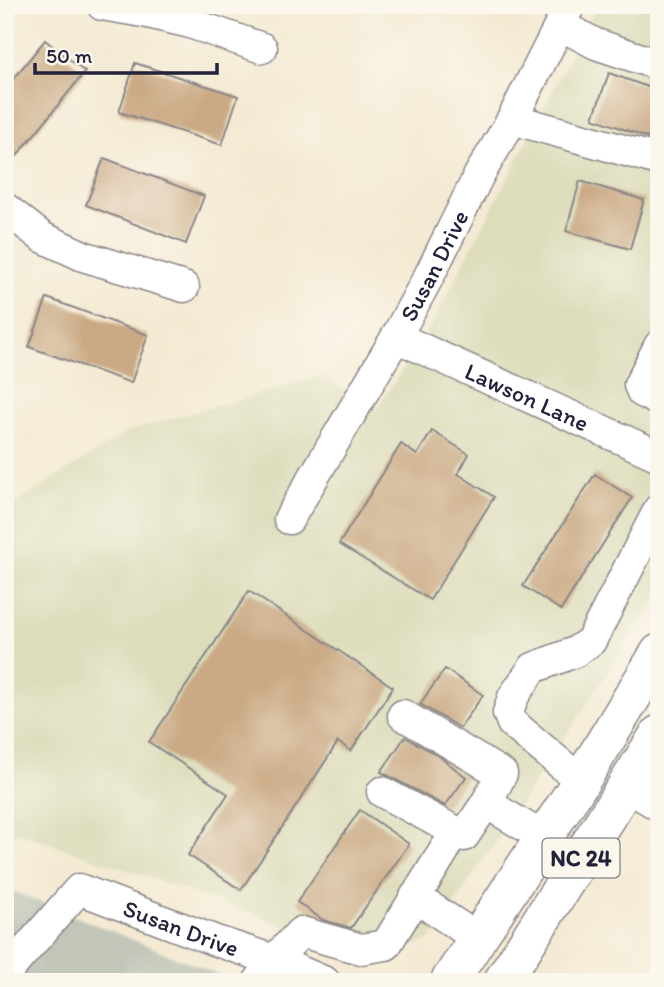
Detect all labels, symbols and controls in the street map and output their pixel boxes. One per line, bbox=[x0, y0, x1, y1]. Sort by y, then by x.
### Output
scale bar bbox=[35, 32, 217, 76]
text: 50 m bbox=[46, 43, 93, 68]
street label: Susan Drive bbox=[393, 205, 474, 326]
street label: Lawson Lane bbox=[461, 356, 594, 437]
road number: NC 24 bbox=[542, 838, 620, 878]
street label: Susan Drive bbox=[120, 893, 243, 962]

